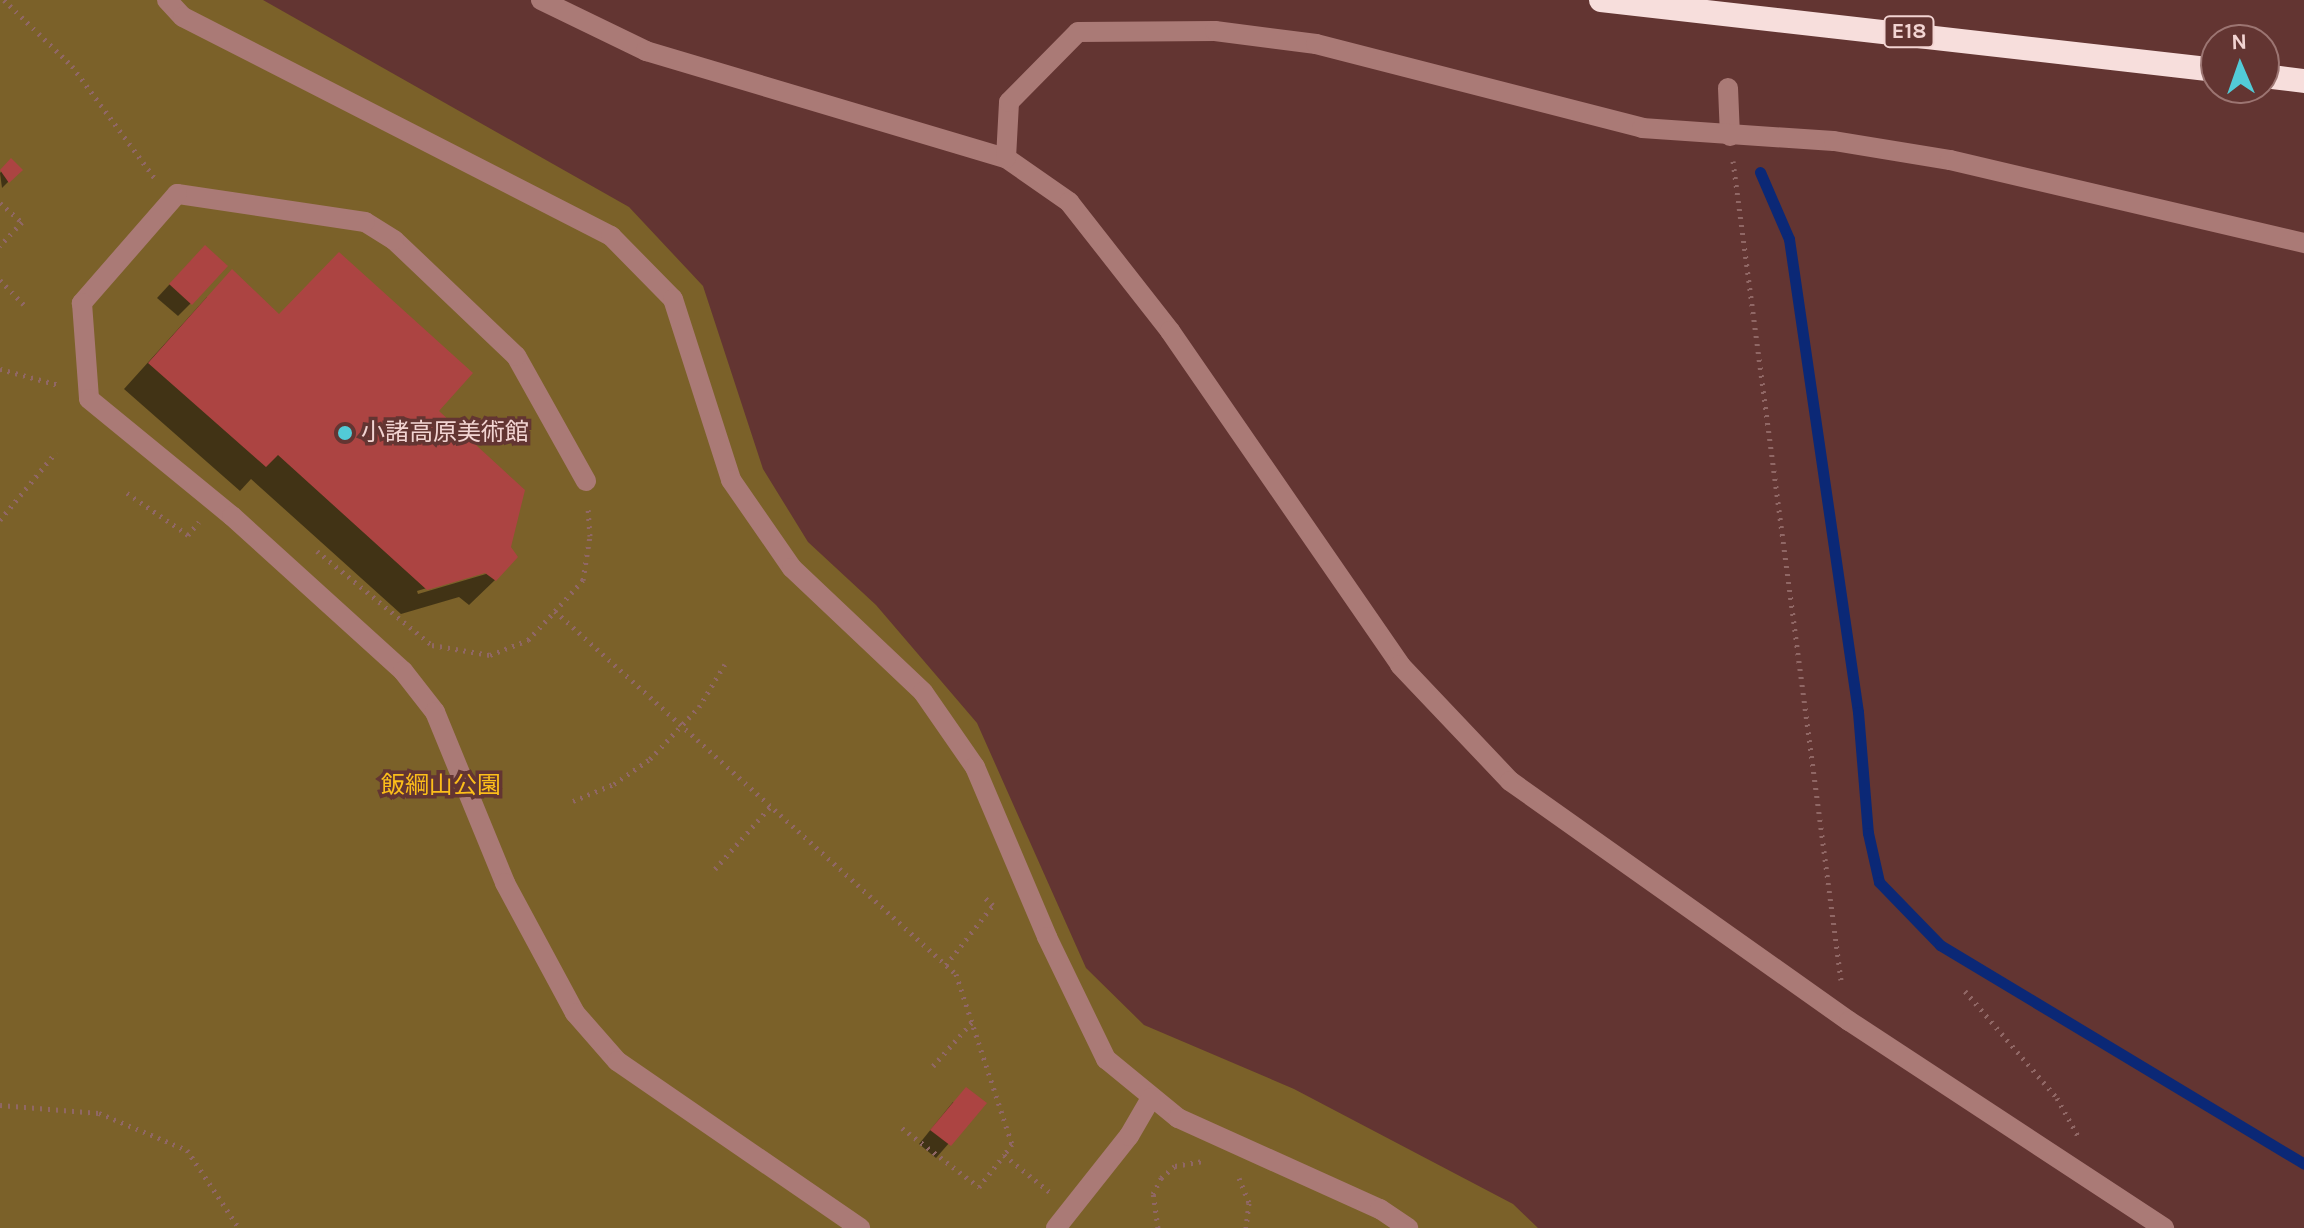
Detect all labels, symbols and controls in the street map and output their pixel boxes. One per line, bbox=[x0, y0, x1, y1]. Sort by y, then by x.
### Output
road number: E18 bbox=[1883, 14, 1935, 50]
north arrow bbox=[2200, 24, 2280, 104]
text: N bbox=[2231, 29, 2248, 55]
place label: 小諸高原美術館 bbox=[361, 419, 529, 447]
marker: 小諸高原美術館 bbox=[336, 424, 354, 442]
park label: 飯綱山公園 bbox=[381, 772, 501, 800]

